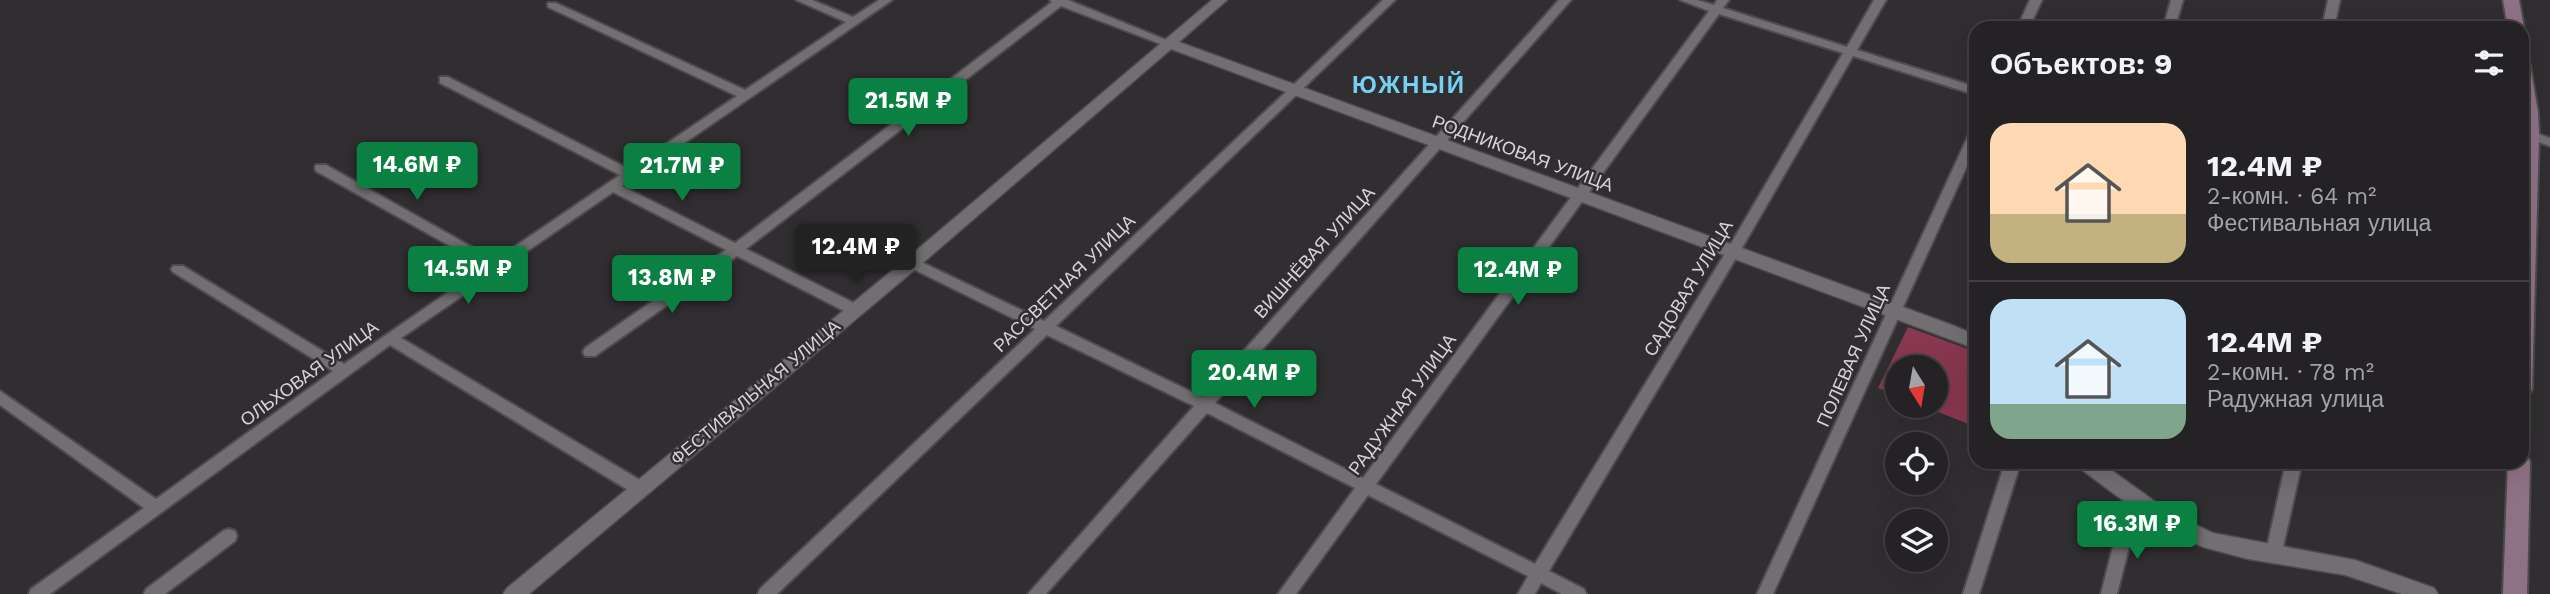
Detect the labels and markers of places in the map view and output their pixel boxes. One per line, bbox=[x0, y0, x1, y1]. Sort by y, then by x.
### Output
pin: 21.5M ₽ bbox=[843, 78, 973, 138]
pin: 14.6M ₽ bbox=[352, 142, 482, 202]
pin: 21.7M ₽ bbox=[617, 144, 747, 203]
pin: 12.4M ₽ bbox=[791, 224, 921, 284]
pin: 14.5M ₽ bbox=[403, 246, 533, 306]
pin: 12.4M ₽ bbox=[1453, 247, 1583, 307]
pin: 13.8M ₽ bbox=[607, 256, 737, 315]
pin: 20.4M ₽ bbox=[1189, 350, 1319, 410]
pin: 16.3M ₽ bbox=[2072, 502, 2202, 561]

